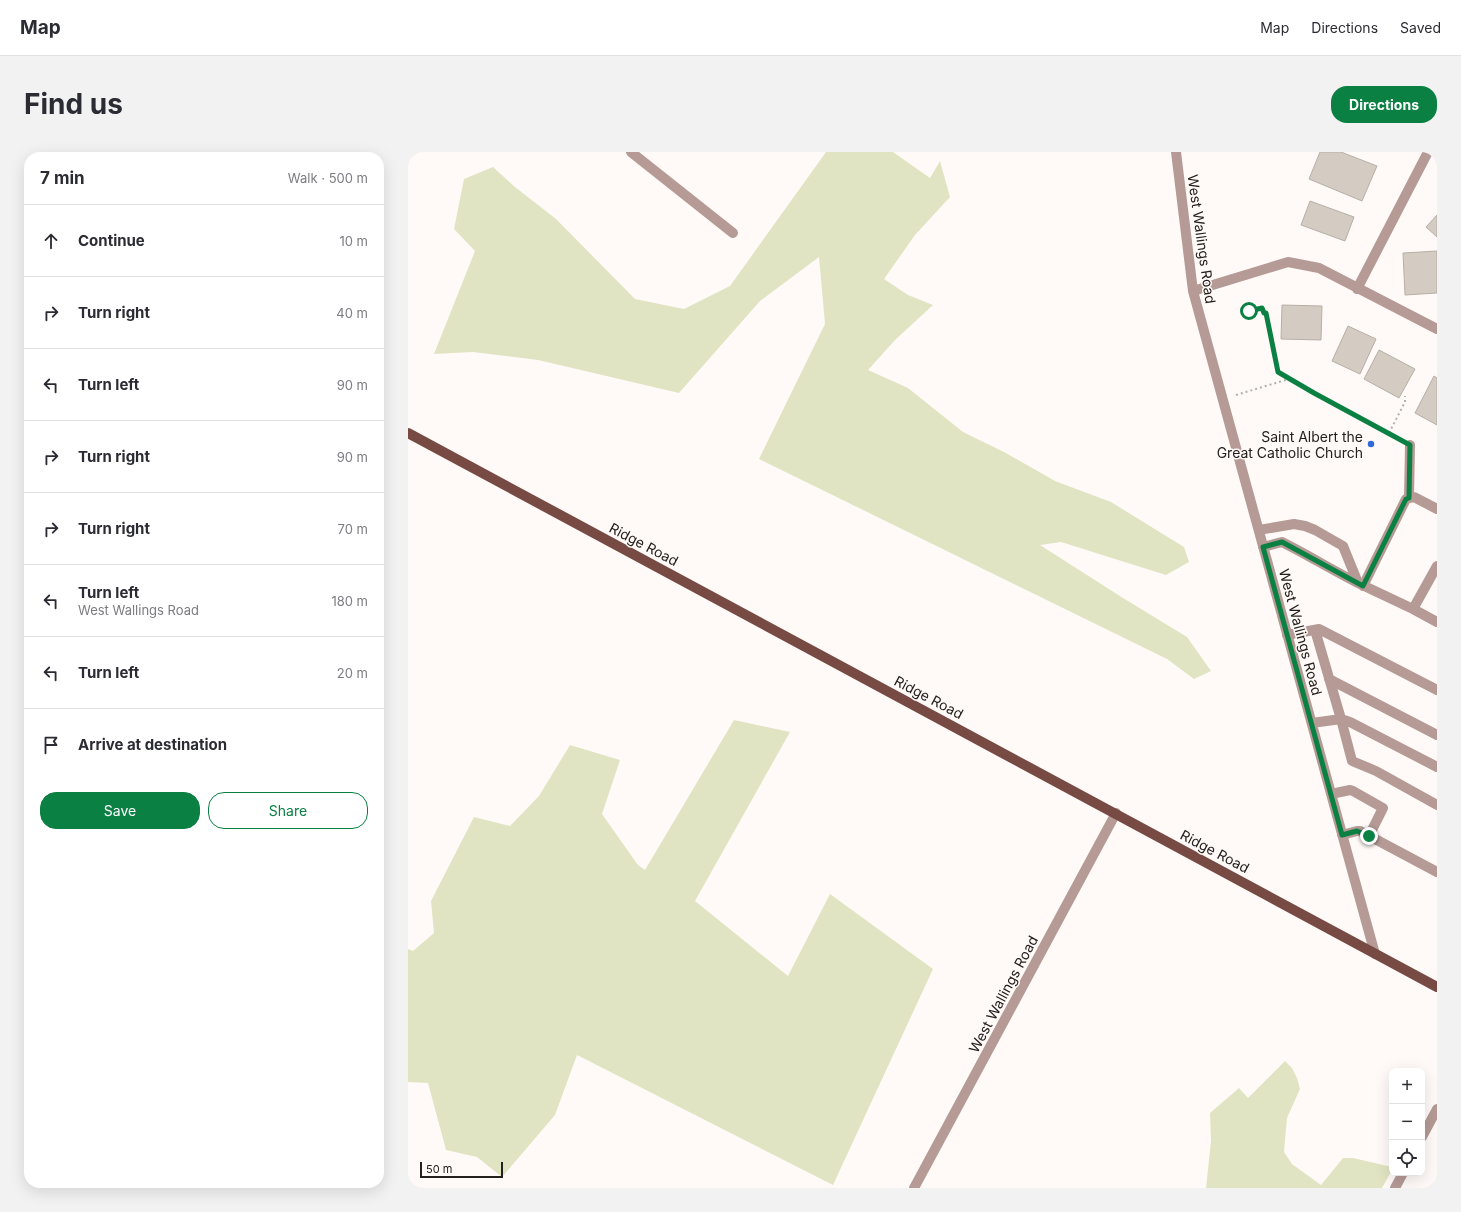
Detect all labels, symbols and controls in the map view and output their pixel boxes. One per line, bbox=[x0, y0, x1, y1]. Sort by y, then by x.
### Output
text: Map bbox=[20, 16, 61, 39]
text: Map bbox=[1260, 19, 1289, 36]
text: Directions bbox=[1311, 19, 1378, 36]
text: Saved bbox=[1400, 19, 1441, 36]
button: Directions bbox=[1331, 86, 1437, 123]
text: Find us bbox=[24, 87, 123, 121]
text: 7 min bbox=[40, 168, 85, 188]
text: Walk · 500 m bbox=[288, 170, 368, 186]
street label: West Wallings Road bbox=[1185, 173, 1219, 305]
icon: ahead bbox=[40, 230, 62, 252]
text: Continue bbox=[78, 231, 145, 250]
text: 10 m bbox=[339, 233, 368, 249]
icon: right bbox=[40, 302, 62, 324]
route start bbox=[1240, 302, 1258, 320]
text: Turn right bbox=[78, 303, 150, 322]
text: 40 m bbox=[336, 305, 368, 321]
icon: left bbox=[40, 374, 62, 396]
text: Turn left bbox=[78, 375, 139, 394]
text: 90 m bbox=[337, 377, 368, 393]
place label: Saint Albert the Great Catholic Church bbox=[1217, 428, 1363, 461]
marker: Saint Albert the Great Catholic Church bbox=[1366, 439, 1376, 449]
icon: right bbox=[40, 446, 62, 468]
text: Turn right bbox=[78, 447, 150, 466]
text: 90 m bbox=[337, 449, 368, 465]
icon: right bbox=[40, 518, 62, 540]
text: Turn right bbox=[78, 519, 150, 538]
street label: Ridge Road bbox=[607, 519, 681, 569]
text: 70 m bbox=[338, 521, 368, 537]
street label: West Wallings Road bbox=[1276, 567, 1326, 697]
text: Turn left bbox=[78, 583, 139, 602]
icon: left bbox=[40, 590, 62, 612]
text: 180 m bbox=[331, 593, 368, 609]
text: West Wallings Road bbox=[78, 602, 199, 618]
icon: left bbox=[40, 662, 62, 684]
text: Turn left bbox=[78, 663, 139, 682]
text: 20 m bbox=[337, 665, 368, 681]
street label: Ridge Road bbox=[892, 672, 966, 722]
icon: arrive bbox=[40, 734, 62, 756]
text: Arrive at destination bbox=[78, 735, 227, 754]
button: Save bbox=[40, 792, 200, 829]
button: Share bbox=[208, 792, 368, 829]
street label: Ridge Road bbox=[1178, 826, 1252, 876]
route end bbox=[1360, 827, 1378, 845]
street label: West Wallings Road bbox=[965, 933, 1041, 1055]
map controls bbox=[1389, 1068, 1425, 1176]
button: + bbox=[1389, 1068, 1425, 1104]
button: − bbox=[1389, 1104, 1425, 1140]
button: locate bbox=[1389, 1140, 1425, 1176]
scale bar bbox=[420, 1160, 503, 1179]
text: 50 m bbox=[426, 1162, 452, 1176]

